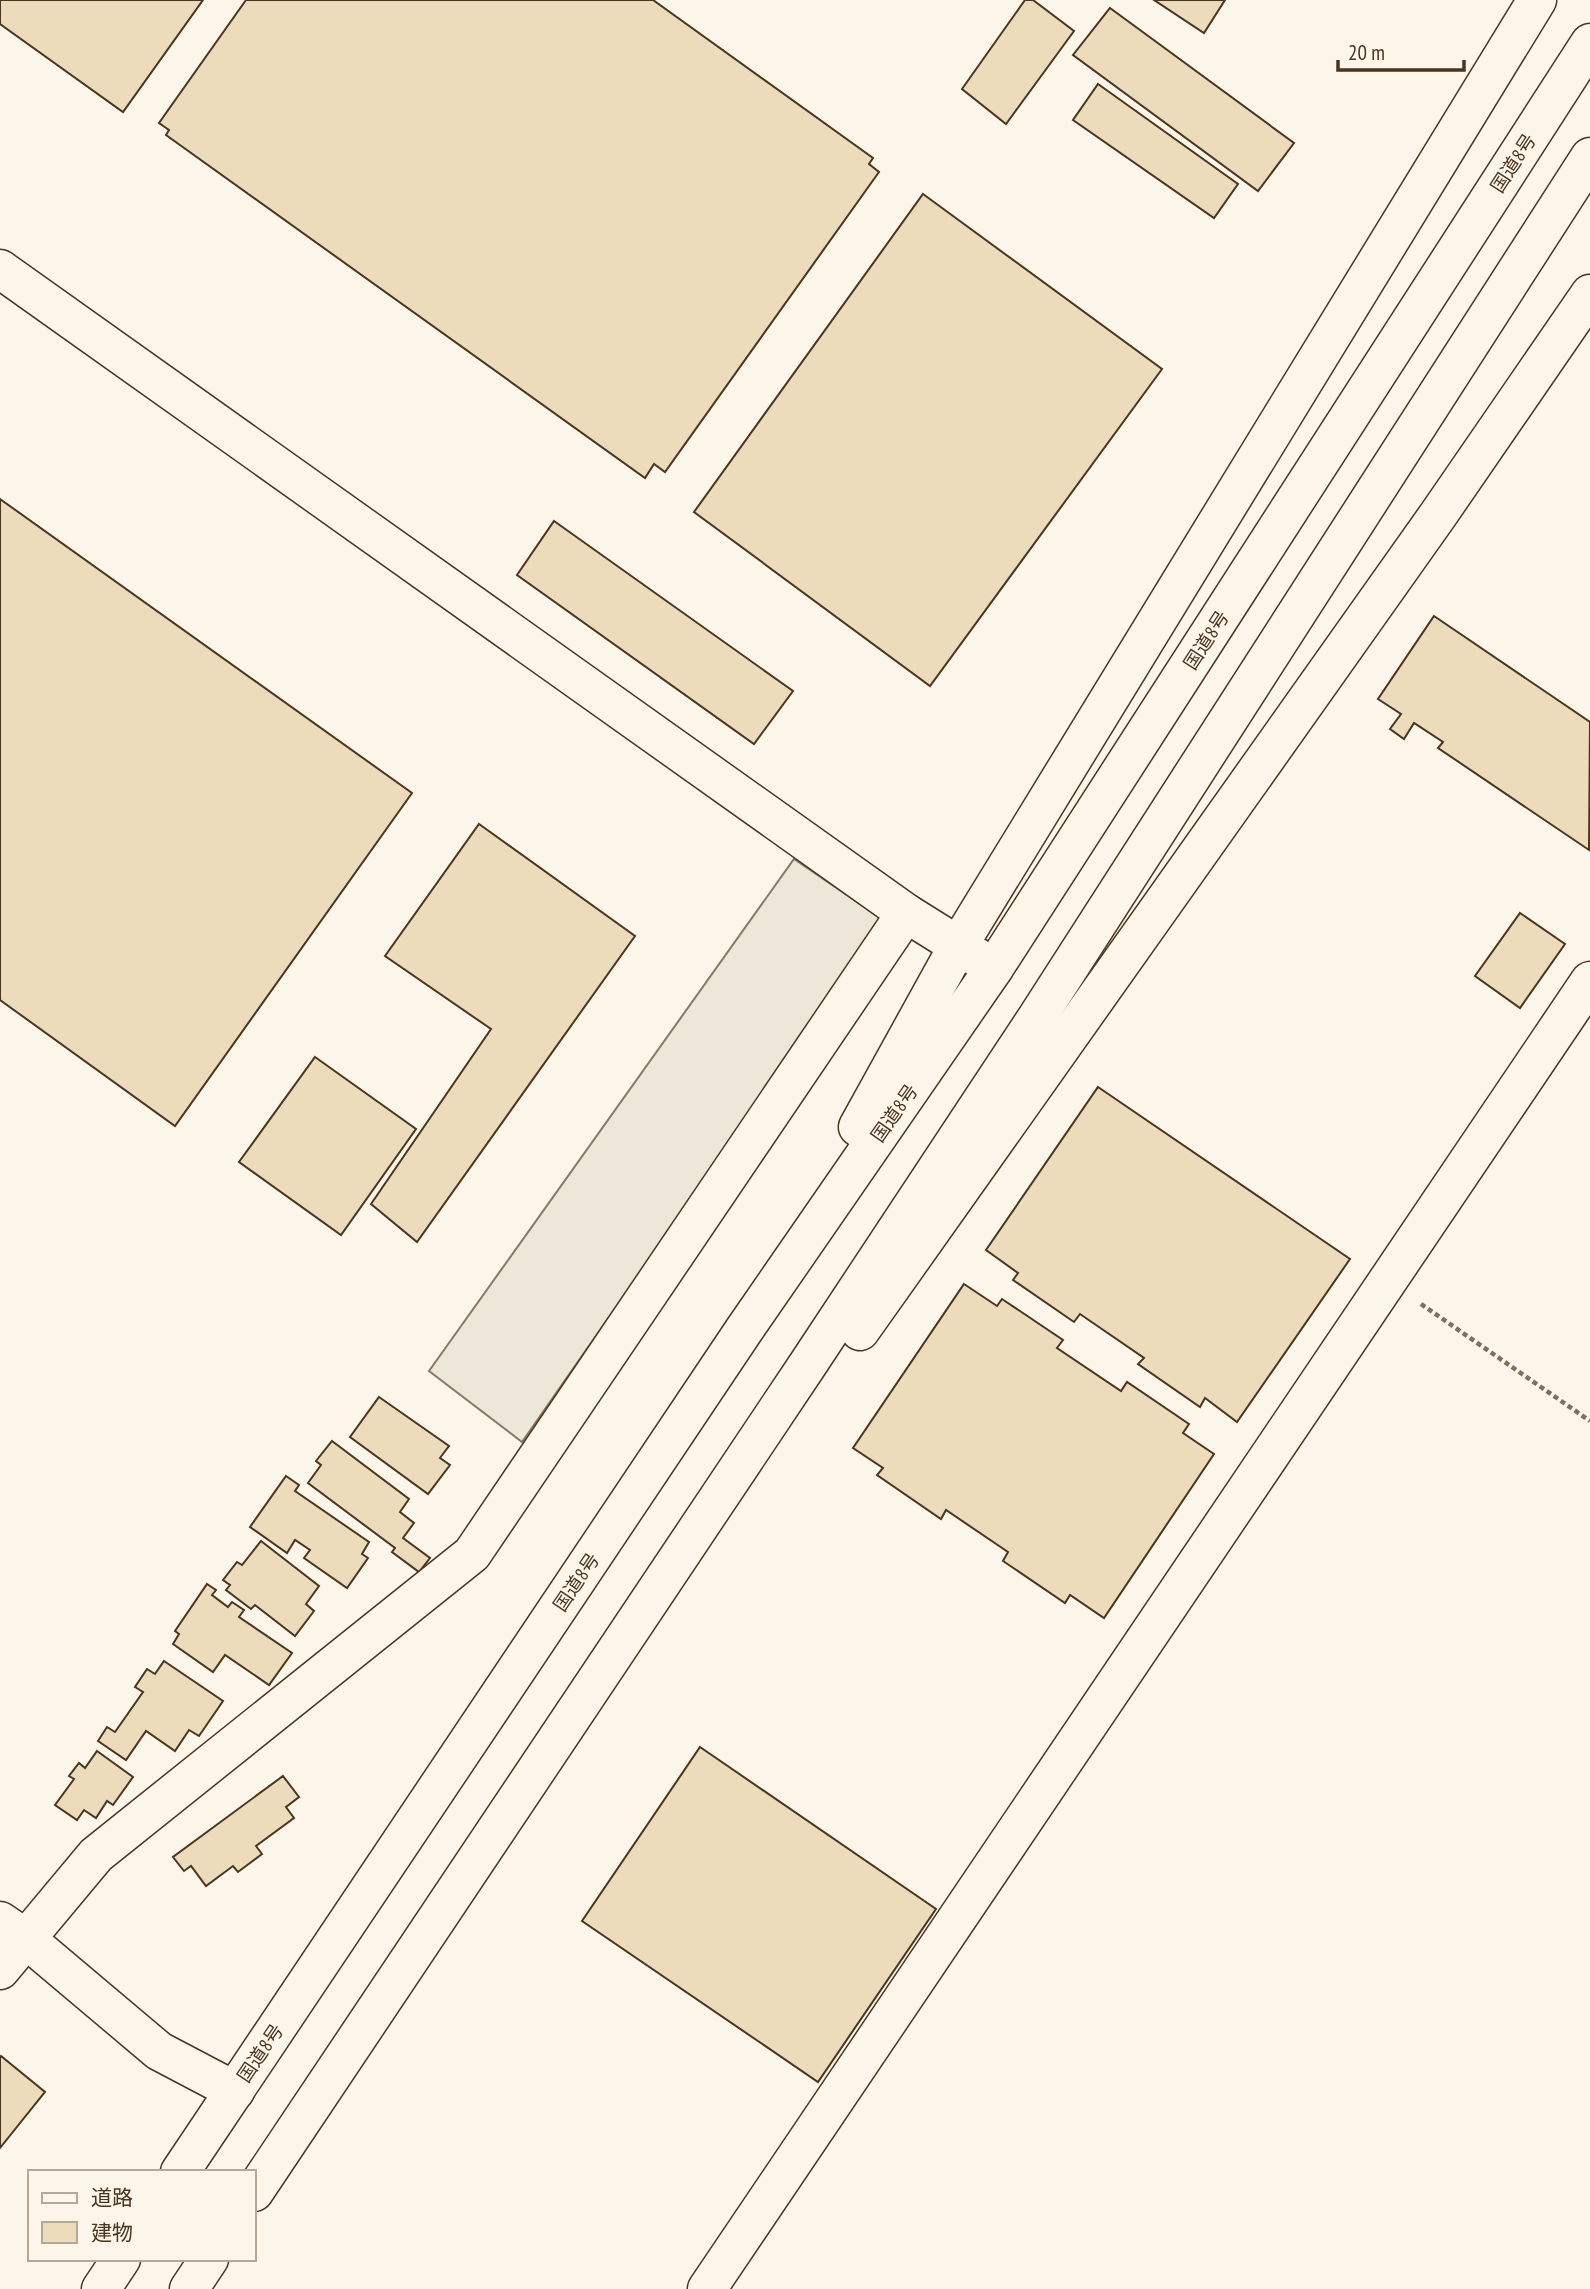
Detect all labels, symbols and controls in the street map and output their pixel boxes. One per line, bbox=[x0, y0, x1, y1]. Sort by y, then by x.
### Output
scale bar bbox=[1338, 28, 1464, 72]
text: 20 m bbox=[1348, 39, 1385, 66]
street label: 国道8号 bbox=[1485, 129, 1541, 197]
street label: 国道8号 bbox=[1178, 606, 1234, 674]
street label: 国道8号 bbox=[865, 1079, 923, 1147]
street label: 国道8号 bbox=[548, 1548, 604, 1616]
street label: 国道8号 bbox=[232, 2019, 288, 2087]
legend bbox=[28, 2170, 256, 2261]
text: 道路 bbox=[91, 2184, 133, 2211]
text: 建物 bbox=[91, 2219, 133, 2246]

